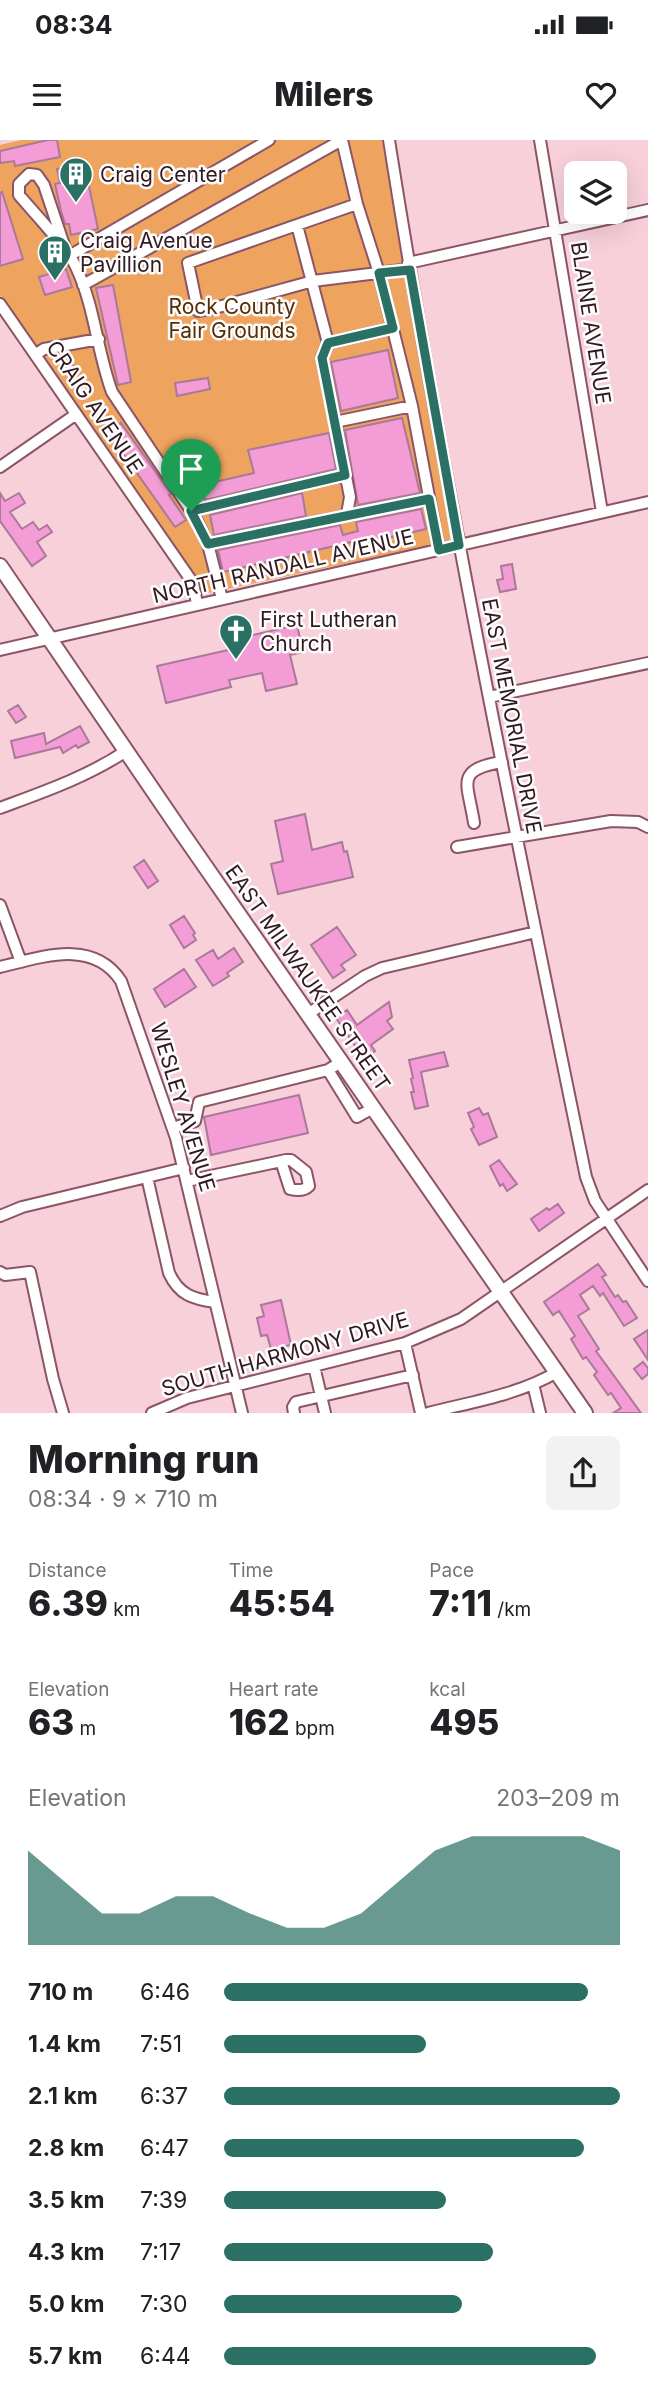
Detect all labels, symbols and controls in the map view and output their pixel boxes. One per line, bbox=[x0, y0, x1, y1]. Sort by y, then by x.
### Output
text: 08:34 bbox=[35, 9, 113, 40]
text: Milers bbox=[274, 75, 374, 114]
icon: menu bbox=[28, 76, 66, 114]
icon: heart bbox=[582, 76, 620, 114]
building icon: Craig Center bbox=[57, 155, 95, 204]
map controls bbox=[564, 161, 627, 224]
button: layers bbox=[564, 161, 627, 224]
place label: Craig Center bbox=[100, 162, 226, 187]
place label: Craig Avenue Pavillion bbox=[80, 228, 213, 277]
building icon: Craig Avenue Pavillion bbox=[36, 233, 74, 282]
street label: BLAINE AVENUE bbox=[566, 240, 616, 406]
park label: Rock County Fair Grounds bbox=[168, 294, 296, 343]
street label: CRAIG AVENUE bbox=[41, 336, 149, 478]
pin bbox=[161, 439, 221, 511]
icon: arrive bbox=[172, 450, 210, 488]
street label: NORTH RANDALL AVENUE bbox=[150, 524, 416, 608]
street label: EAST MEMORIAL DRIVE bbox=[477, 596, 547, 836]
place label: First Lutheran Church bbox=[260, 607, 397, 656]
church icon: First Lutheran Church bbox=[217, 612, 255, 661]
street label: EAST MILWAUKEE STREET bbox=[220, 860, 396, 1096]
street label: WESLEY AVENUE bbox=[145, 1019, 221, 1195]
street label: SOUTH HARMONY DRIVE bbox=[158, 1307, 412, 1401]
text: Morning run bbox=[28, 1436, 259, 1482]
button: share bbox=[546, 1436, 620, 1510]
text: 08:34 · 9 × 710 m bbox=[28, 1485, 218, 1513]
text: Distance bbox=[28, 1559, 106, 1582]
text: Time bbox=[229, 1559, 273, 1582]
text: Pace bbox=[429, 1559, 474, 1582]
text: 6.39 bbox=[28, 1582, 108, 1624]
text: 45:54 bbox=[229, 1582, 335, 1624]
text: 7:11 bbox=[429, 1582, 492, 1624]
text: km bbox=[108, 1598, 140, 1621]
text: /km bbox=[492, 1598, 531, 1621]
text: Elevation bbox=[28, 1678, 109, 1701]
text: Heart rate bbox=[229, 1678, 319, 1701]
text: kcal bbox=[429, 1678, 466, 1701]
text: 63 bbox=[28, 1701, 74, 1743]
text: 162 bbox=[229, 1701, 290, 1743]
text: 495 bbox=[429, 1701, 499, 1743]
text: m bbox=[74, 1717, 96, 1740]
text: bpm bbox=[290, 1717, 335, 1740]
text: Elevation bbox=[28, 1784, 127, 1812]
text: 203–209 m bbox=[496, 1784, 620, 1812]
text: 710 m bbox=[28, 1978, 93, 2006]
text: 6:46 bbox=[140, 1978, 190, 2006]
text: 1.4 km bbox=[28, 2030, 101, 2058]
text: 7:51 bbox=[140, 2030, 182, 2058]
text: 2.1 km bbox=[28, 2082, 98, 2110]
text: 6:37 bbox=[140, 2082, 188, 2110]
text: 2.8 km bbox=[28, 2134, 104, 2162]
text: 6:47 bbox=[140, 2134, 189, 2162]
text: 3.5 km bbox=[28, 2186, 104, 2214]
text: 7:39 bbox=[140, 2186, 187, 2214]
text: 4.3 km bbox=[28, 2238, 105, 2266]
text: 7:17 bbox=[140, 2238, 181, 2266]
text: 5.0 km bbox=[28, 2290, 104, 2318]
text: 7:30 bbox=[140, 2290, 188, 2318]
text: 5.7 km bbox=[28, 2342, 102, 2370]
text: 6:44 bbox=[140, 2342, 191, 2370]

